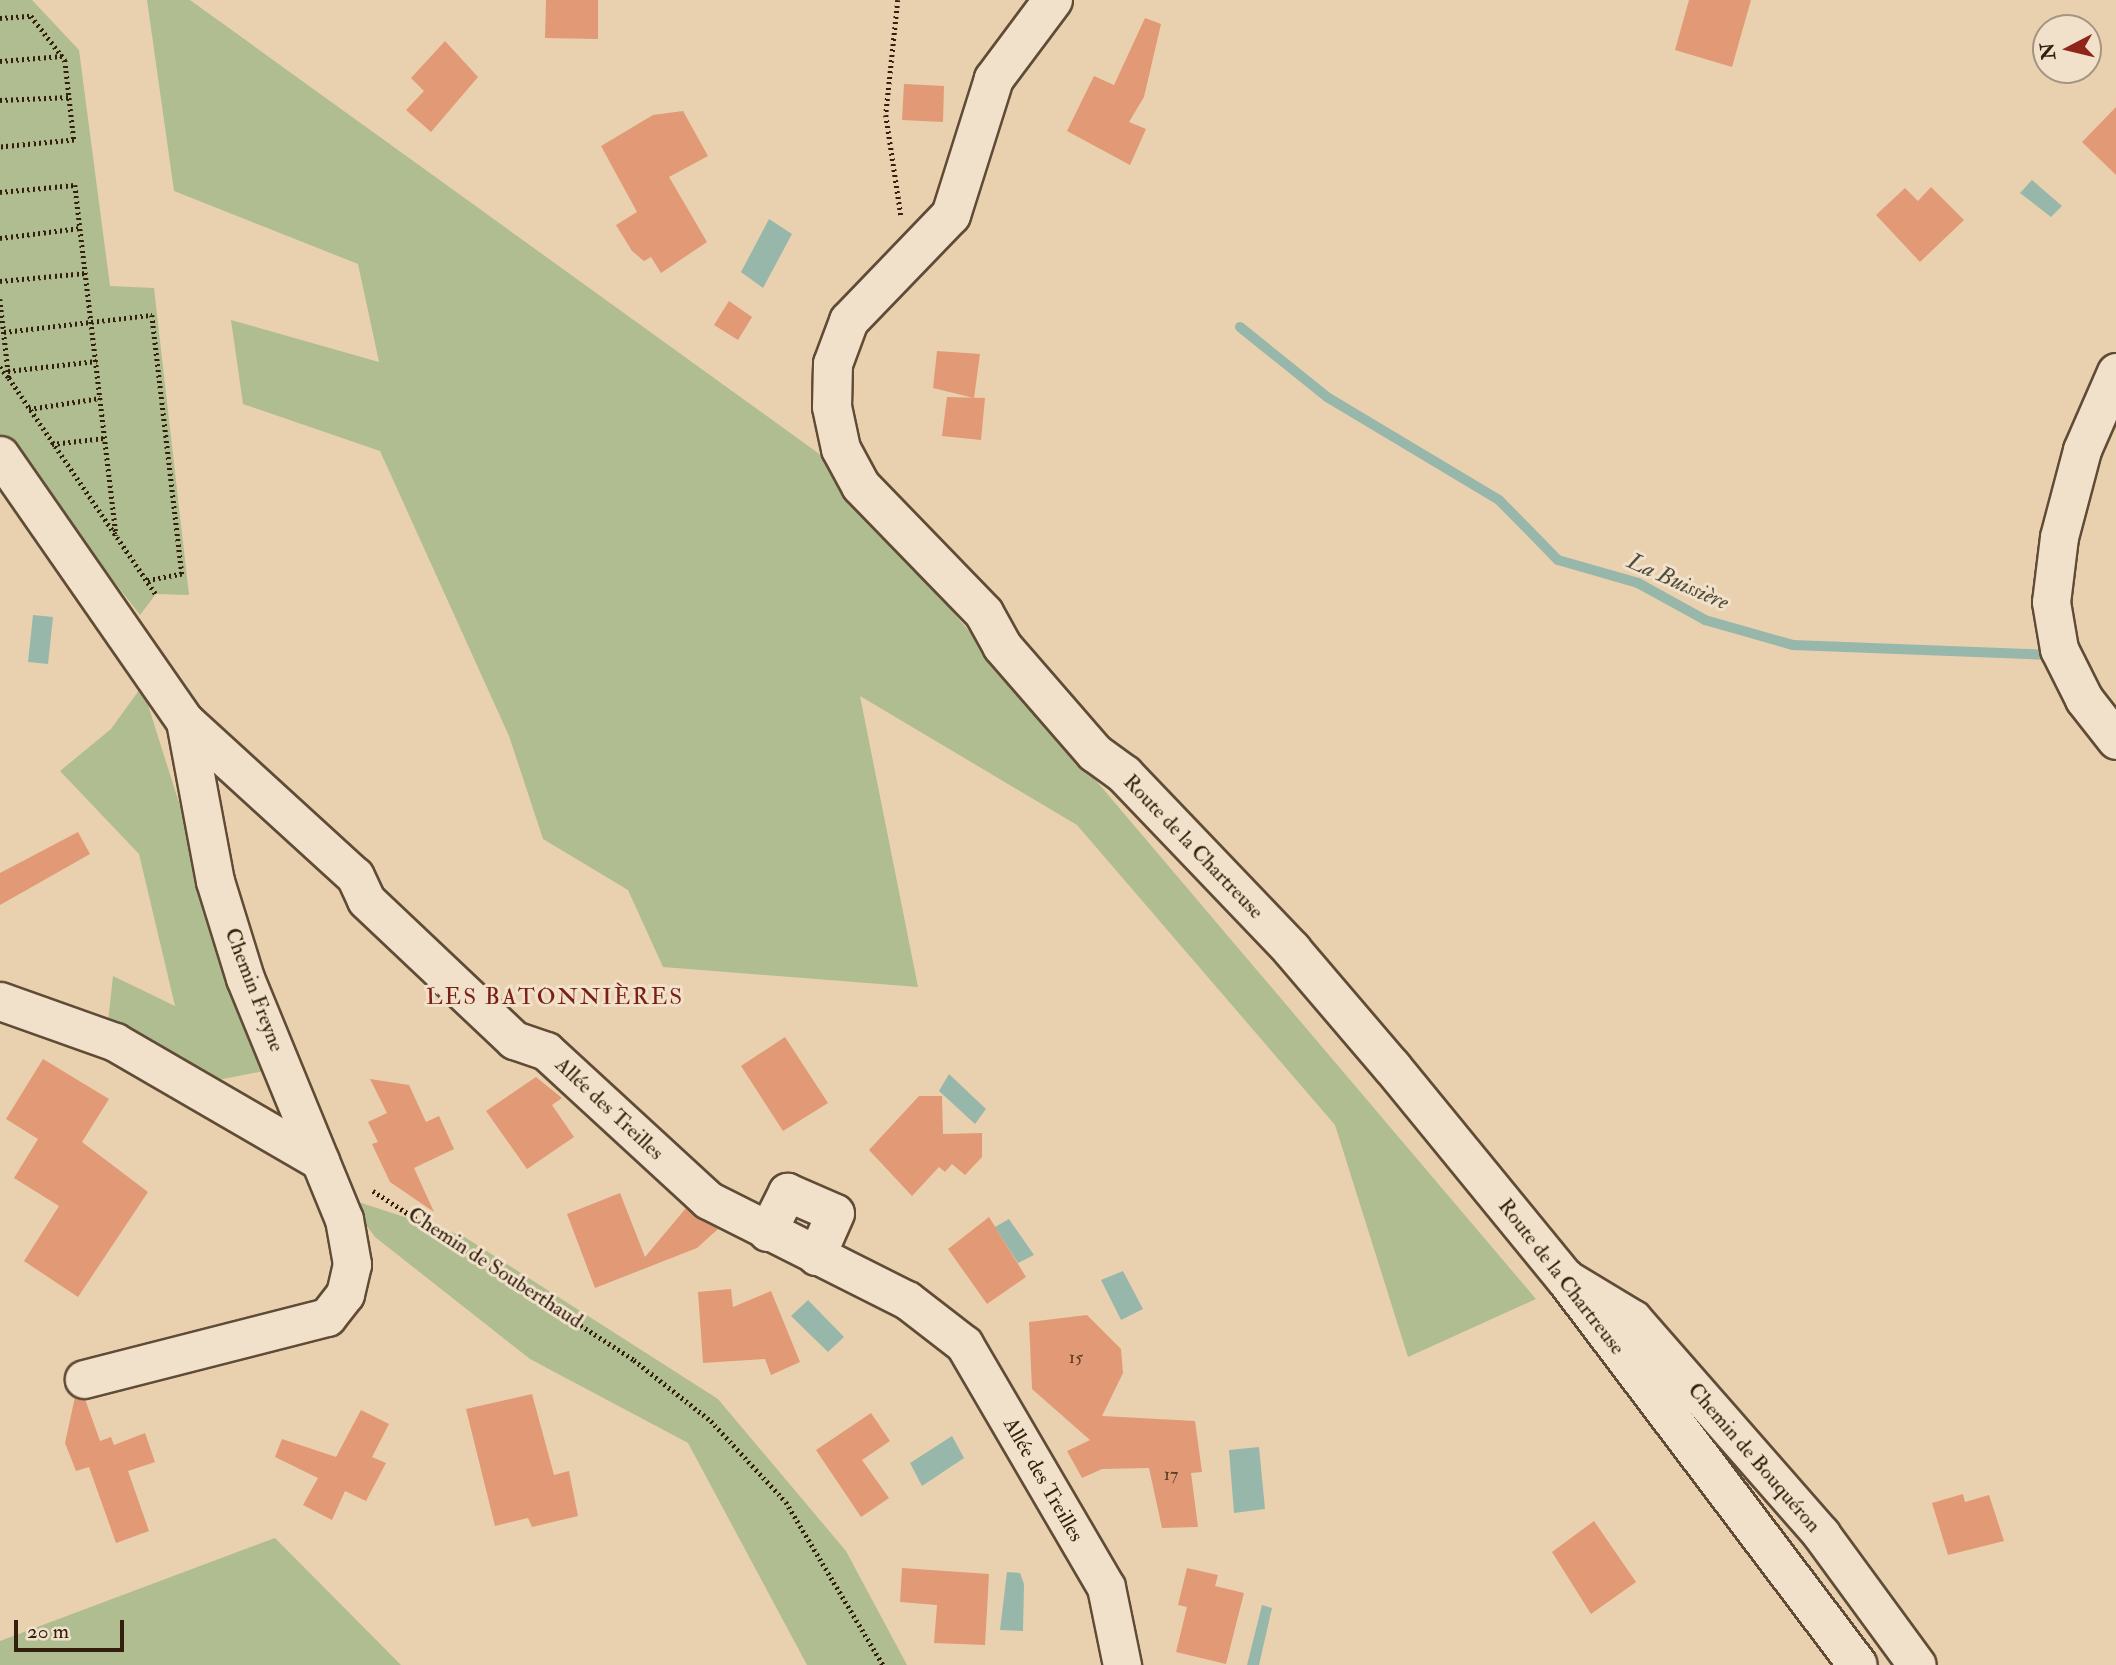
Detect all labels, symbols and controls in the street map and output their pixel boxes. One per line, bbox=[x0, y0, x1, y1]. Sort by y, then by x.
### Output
north arrow bbox=[2032, 14, 2102, 84]
text: N bbox=[2035, 41, 2061, 61]
water label: La Buissière bbox=[1623, 548, 1733, 616]
street label: Route de la Chartreuse bbox=[1118, 770, 1268, 924]
street label: Chemin Freyne bbox=[219, 925, 289, 1055]
district label: LES BATONNIÈRES bbox=[428, 983, 682, 1011]
street label: Allée des Treilles bbox=[550, 1052, 668, 1166]
street label: Route de la Chartreuse bbox=[1492, 1194, 1630, 1360]
street label: Chemin de Souberthaud bbox=[403, 1202, 587, 1334]
house number: 15 bbox=[1069, 1347, 1083, 1369]
street label: Chemin de Bouquéron bbox=[1682, 1378, 1826, 1538]
street label: Allée des Treilles bbox=[997, 1414, 1089, 1546]
house number: 17 bbox=[1164, 1464, 1178, 1486]
scale bar bbox=[18, 1606, 128, 1650]
text: 20 m bbox=[27, 1618, 69, 1645]

